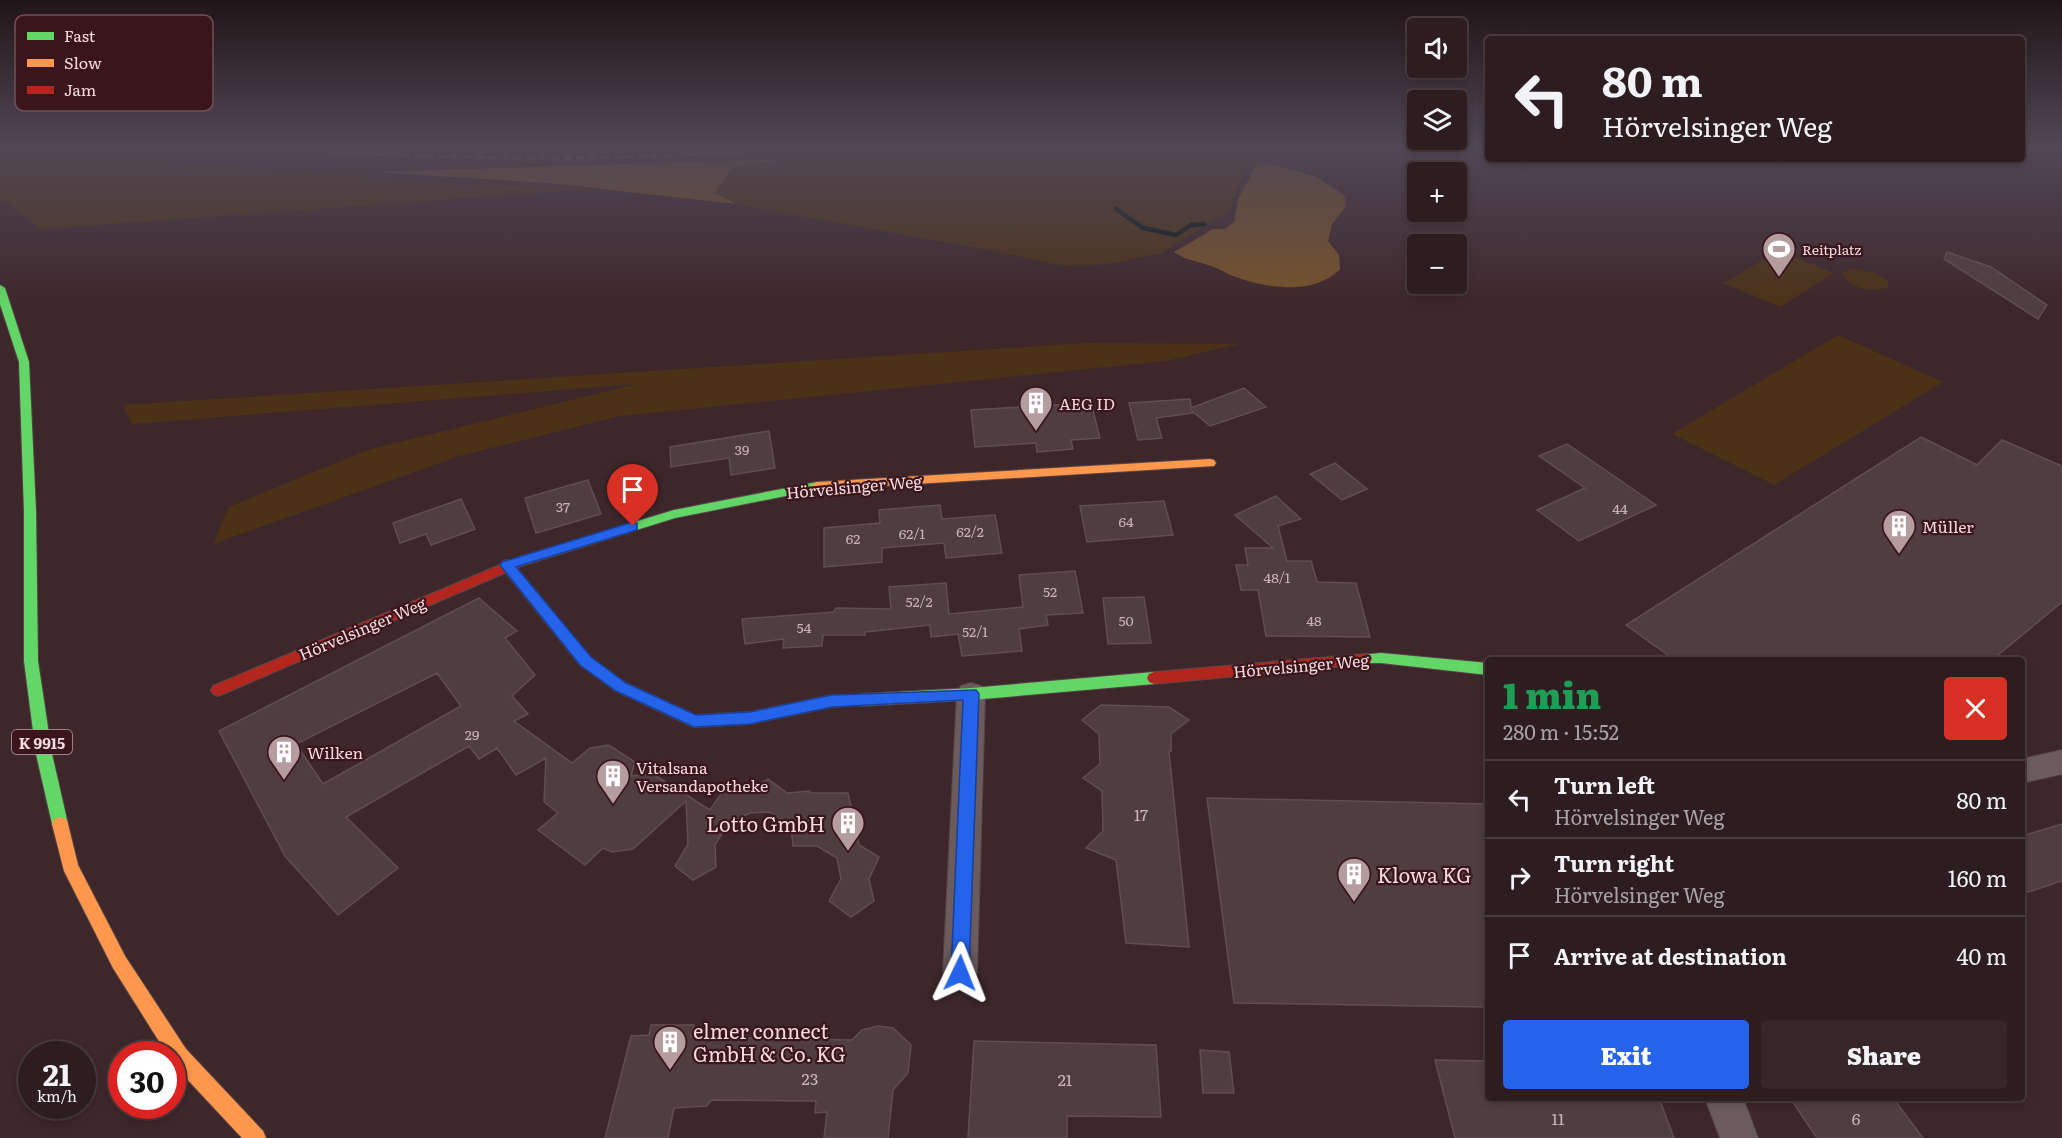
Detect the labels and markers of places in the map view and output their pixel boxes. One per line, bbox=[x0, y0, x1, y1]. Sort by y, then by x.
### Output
sports icon: Reitplatz bbox=[1761, 231, 1797, 278]
place label: Reitplatz bbox=[1802, 239, 1861, 259]
building icon: AEG ID bbox=[1018, 385, 1054, 432]
place label: AEG ID bbox=[1059, 391, 1115, 415]
pin bbox=[607, 464, 658, 526]
building icon: Müller bbox=[1881, 508, 1917, 555]
place label: Müller bbox=[1922, 514, 1974, 538]
building icon: Wilken bbox=[266, 734, 302, 781]
place label: Wilken bbox=[307, 740, 364, 764]
place label: Vitalsana Versandapotheke bbox=[636, 755, 768, 797]
building icon: Vitalsana Versandapotheke bbox=[595, 758, 631, 805]
building icon: Lotto GmbH bbox=[830, 805, 866, 852]
place label: Lotto GmbH bbox=[706, 808, 825, 838]
building icon: Klowa KG bbox=[1336, 856, 1372, 903]
place label: Klowa KG bbox=[1377, 859, 1471, 889]
place label: elmer connect GmbH & Co. KG bbox=[693, 1015, 845, 1068]
building icon: elmer connect GmbH & Co. KG bbox=[652, 1024, 688, 1071]

